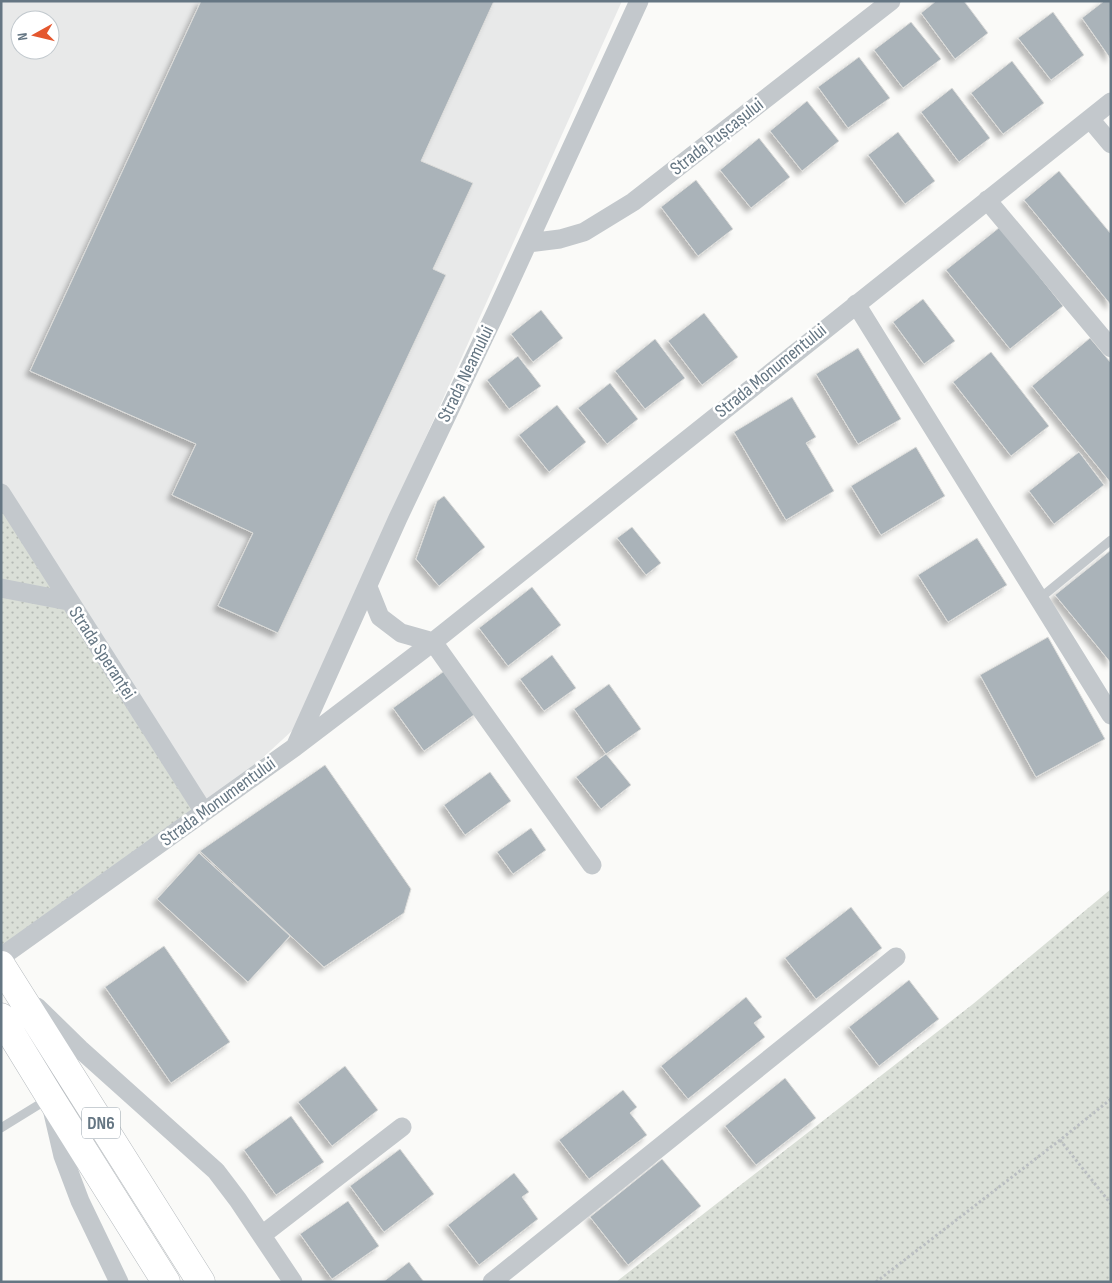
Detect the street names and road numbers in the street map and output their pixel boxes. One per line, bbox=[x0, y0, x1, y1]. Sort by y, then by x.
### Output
street label: Strada Pușcașului bbox=[666, 93, 768, 181]
street label: Strada Monumentului bbox=[711, 319, 831, 423]
street label: Strada Neamului bbox=[433, 322, 499, 426]
street label: Strada Speranței bbox=[64, 602, 140, 704]
street label: Strada Monumentului bbox=[156, 753, 280, 851]
road number: DN6 bbox=[82, 1108, 120, 1138]

